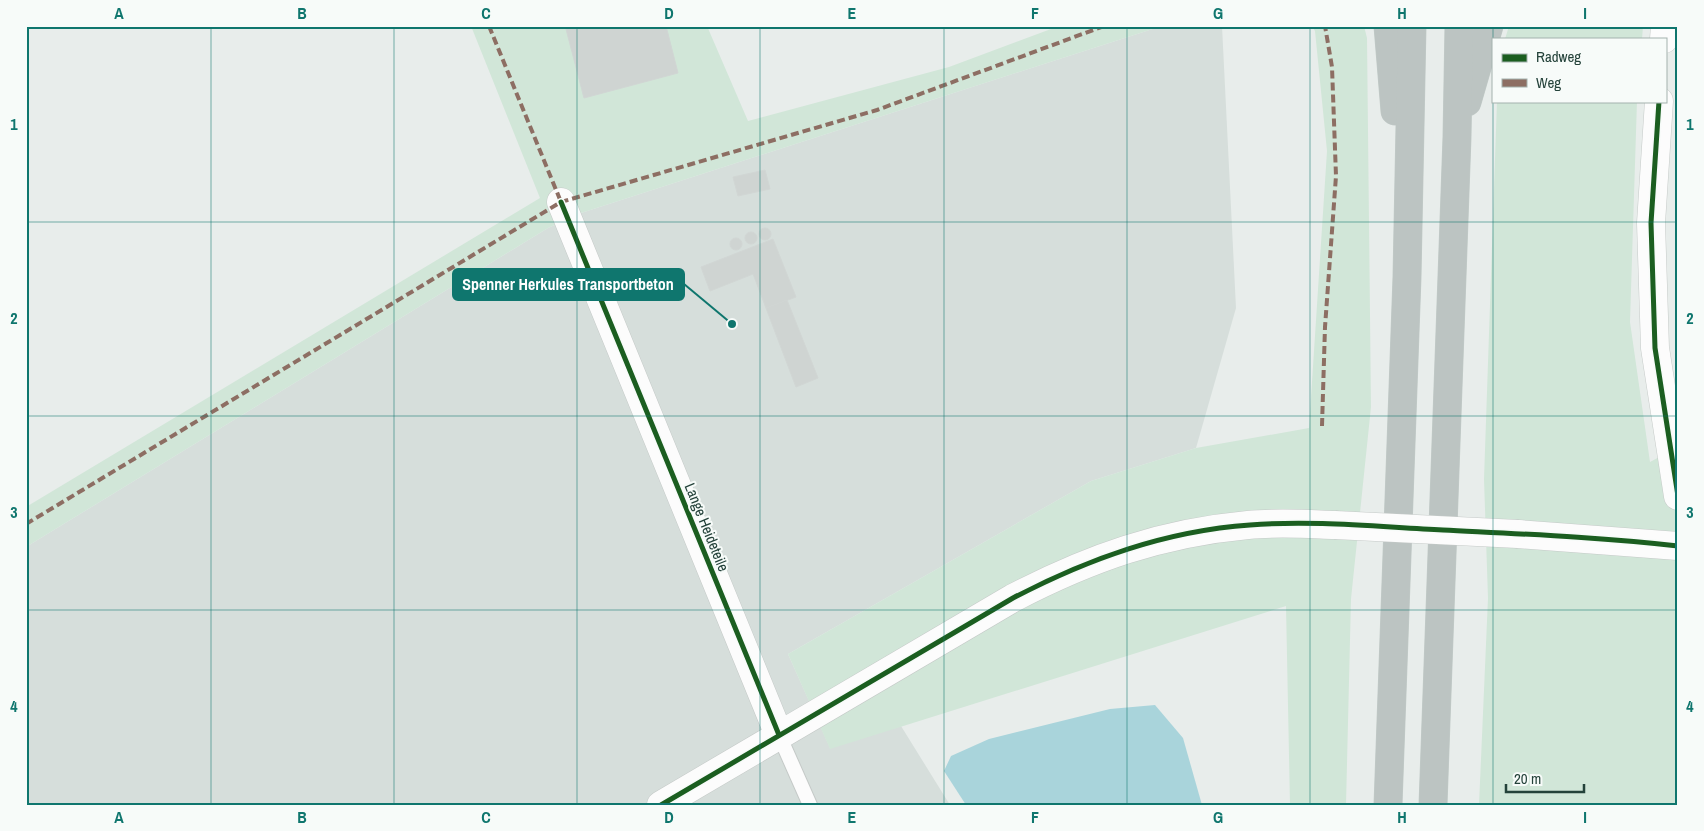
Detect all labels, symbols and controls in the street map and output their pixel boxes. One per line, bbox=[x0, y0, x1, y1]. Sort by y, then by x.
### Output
text: A bbox=[114, 2, 124, 24]
text: B bbox=[297, 2, 307, 24]
text: C bbox=[481, 2, 491, 24]
text: D bbox=[664, 2, 674, 24]
text: E bbox=[848, 2, 857, 24]
text: F bbox=[1031, 2, 1039, 24]
text: G bbox=[1213, 2, 1223, 24]
text: H bbox=[1397, 2, 1407, 24]
text: I bbox=[1583, 2, 1587, 24]
legend bbox=[1492, 38, 1666, 102]
text: Radweg bbox=[1536, 46, 1581, 67]
text: Weg bbox=[1536, 72, 1561, 93]
text: 1 bbox=[10, 113, 18, 135]
text: 1 bbox=[1686, 113, 1694, 135]
callout: Spenner Herkules Transportbeton bbox=[453, 269, 684, 300]
text: Spenner Herkules Transportbeton bbox=[462, 273, 674, 295]
text: 2 bbox=[10, 307, 18, 329]
text: 2 bbox=[1686, 307, 1694, 329]
street label: Lange Heideteile bbox=[680, 480, 734, 575]
text: 3 bbox=[10, 501, 18, 523]
text: 3 bbox=[1686, 501, 1694, 523]
text: 4 bbox=[10, 695, 18, 717]
text: 4 bbox=[1686, 695, 1694, 717]
scale bar bbox=[1506, 761, 1584, 793]
text: 20 m bbox=[1514, 768, 1541, 789]
text: A bbox=[114, 806, 124, 828]
text: B bbox=[297, 806, 307, 828]
text: C bbox=[481, 806, 491, 828]
text: D bbox=[664, 806, 674, 828]
text: E bbox=[848, 806, 857, 828]
text: F bbox=[1031, 806, 1039, 828]
text: G bbox=[1213, 806, 1223, 828]
text: H bbox=[1397, 806, 1407, 828]
text: I bbox=[1583, 806, 1587, 828]

